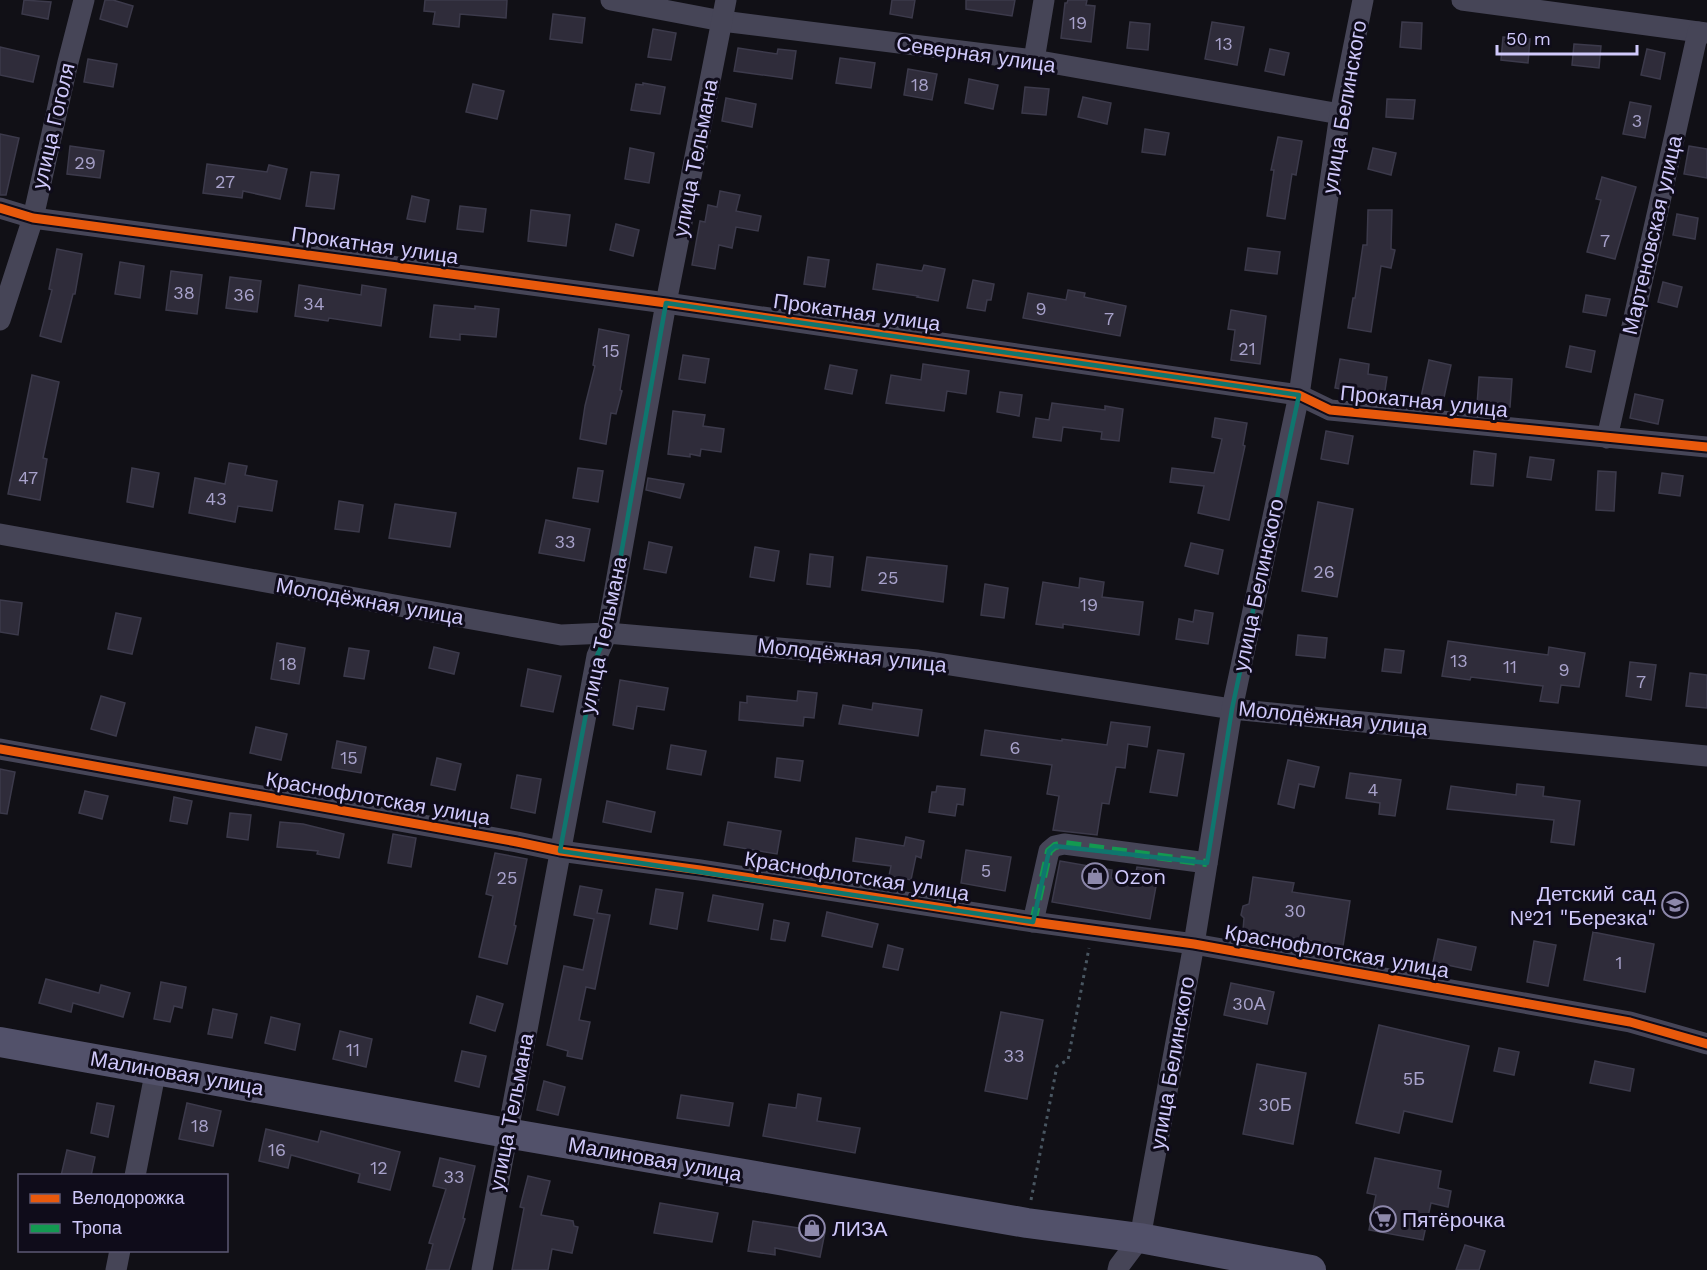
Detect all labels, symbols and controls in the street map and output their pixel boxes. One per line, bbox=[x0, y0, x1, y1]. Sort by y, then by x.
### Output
house number: 19 bbox=[1069, 12, 1087, 33]
street label: улица Белинского bbox=[1316, 18, 1372, 196]
scale bar bbox=[1497, 18, 1636, 56]
text: 50 m bbox=[1506, 28, 1551, 49]
street label: Северная улица bbox=[895, 30, 1058, 78]
house number: 13 bbox=[1215, 33, 1233, 54]
street label: улица Гоголя bbox=[26, 61, 80, 191]
house number: 18 bbox=[911, 74, 929, 95]
street label: улица Тельмана bbox=[667, 77, 723, 239]
house number: 3 bbox=[1632, 110, 1642, 131]
street label: Мартеновская улица bbox=[1617, 133, 1687, 337]
house number: 29 bbox=[74, 152, 96, 173]
house number: 27 bbox=[215, 171, 235, 192]
street label: Прокатная улица bbox=[290, 221, 460, 269]
house number: 7 bbox=[1600, 230, 1610, 251]
house number: 38 bbox=[173, 282, 195, 303]
house number: 36 bbox=[233, 284, 255, 305]
street label: Прокатная улица bbox=[772, 288, 942, 336]
house number: 34 bbox=[303, 293, 325, 314]
house number: 9 bbox=[1035, 298, 1047, 319]
house number: 7 bbox=[1104, 308, 1114, 329]
house number: 21 bbox=[1238, 338, 1256, 359]
house number: 15 bbox=[602, 340, 620, 361]
street label: Прокатная улица bbox=[1339, 380, 1509, 422]
house number: 47 bbox=[18, 467, 38, 488]
house number: 43 bbox=[205, 488, 227, 509]
street label: улица Белинского bbox=[1228, 496, 1288, 674]
house number: 33 bbox=[555, 531, 576, 552]
street label: улица Тельмана bbox=[574, 554, 632, 716]
house number: 26 bbox=[1313, 561, 1335, 582]
house number: 25 bbox=[878, 567, 898, 588]
street label: Молодёжная улица bbox=[274, 572, 466, 630]
house number: 19 bbox=[1080, 594, 1098, 615]
street label: Молодёжная улица bbox=[756, 633, 948, 677]
house number: 13 bbox=[1450, 650, 1468, 671]
house number: 18 bbox=[279, 653, 297, 674]
house number: 11 bbox=[1503, 656, 1517, 677]
house number: 9 bbox=[1558, 659, 1570, 680]
house number: 7 bbox=[1636, 671, 1646, 692]
street label: Молодёжная улица bbox=[1237, 696, 1429, 740]
house number: 6 bbox=[1010, 737, 1020, 758]
house number: 15 bbox=[340, 747, 358, 768]
street label: Краснофлотская улица bbox=[264, 766, 492, 830]
house number: 4 bbox=[1368, 779, 1379, 800]
street label: Краснофлотская улица bbox=[743, 846, 972, 906]
house number: 5 bbox=[981, 860, 991, 881]
shop icon: Ozon bbox=[1080, 861, 1110, 891]
place label: Ozon bbox=[1114, 864, 1166, 889]
house number: 25 bbox=[497, 867, 517, 888]
place label: Детский сад №21 "Березка" bbox=[1509, 881, 1656, 930]
school or university icon: Детский сад №21 "Березка" bbox=[1660, 890, 1690, 920]
house number: 30 bbox=[1284, 900, 1306, 921]
street label: Краснофлотская улица bbox=[1223, 919, 1451, 983]
house number: 1 bbox=[1615, 952, 1623, 973]
street label: улица Белинского bbox=[1144, 974, 1200, 1152]
house number: 30А bbox=[1232, 993, 1266, 1014]
street label: улица Тельмана bbox=[483, 1031, 539, 1193]
house number: 11 bbox=[346, 1039, 360, 1060]
street label: Малиновая улица bbox=[88, 1045, 266, 1101]
house number: 33 bbox=[1004, 1045, 1025, 1066]
house number: 5Б bbox=[1403, 1068, 1425, 1089]
house number: 30Б bbox=[1258, 1094, 1292, 1115]
house number: 18 bbox=[191, 1115, 209, 1136]
street label: Малиновая улица bbox=[566, 1131, 744, 1187]
house number: 16 bbox=[268, 1139, 286, 1160]
house number: 12 bbox=[370, 1157, 388, 1178]
house number: 33 bbox=[444, 1166, 465, 1187]
legend bbox=[18, 1174, 228, 1252]
text: Велодорожка bbox=[72, 1187, 185, 1208]
supermarket icon: Пятёрочка bbox=[1368, 1204, 1398, 1234]
place label: Пятёрочка bbox=[1402, 1207, 1505, 1232]
shop icon: ЛИЗА bbox=[797, 1213, 827, 1243]
place label: ЛИЗА bbox=[832, 1216, 888, 1241]
text: Тропа bbox=[72, 1217, 123, 1238]

